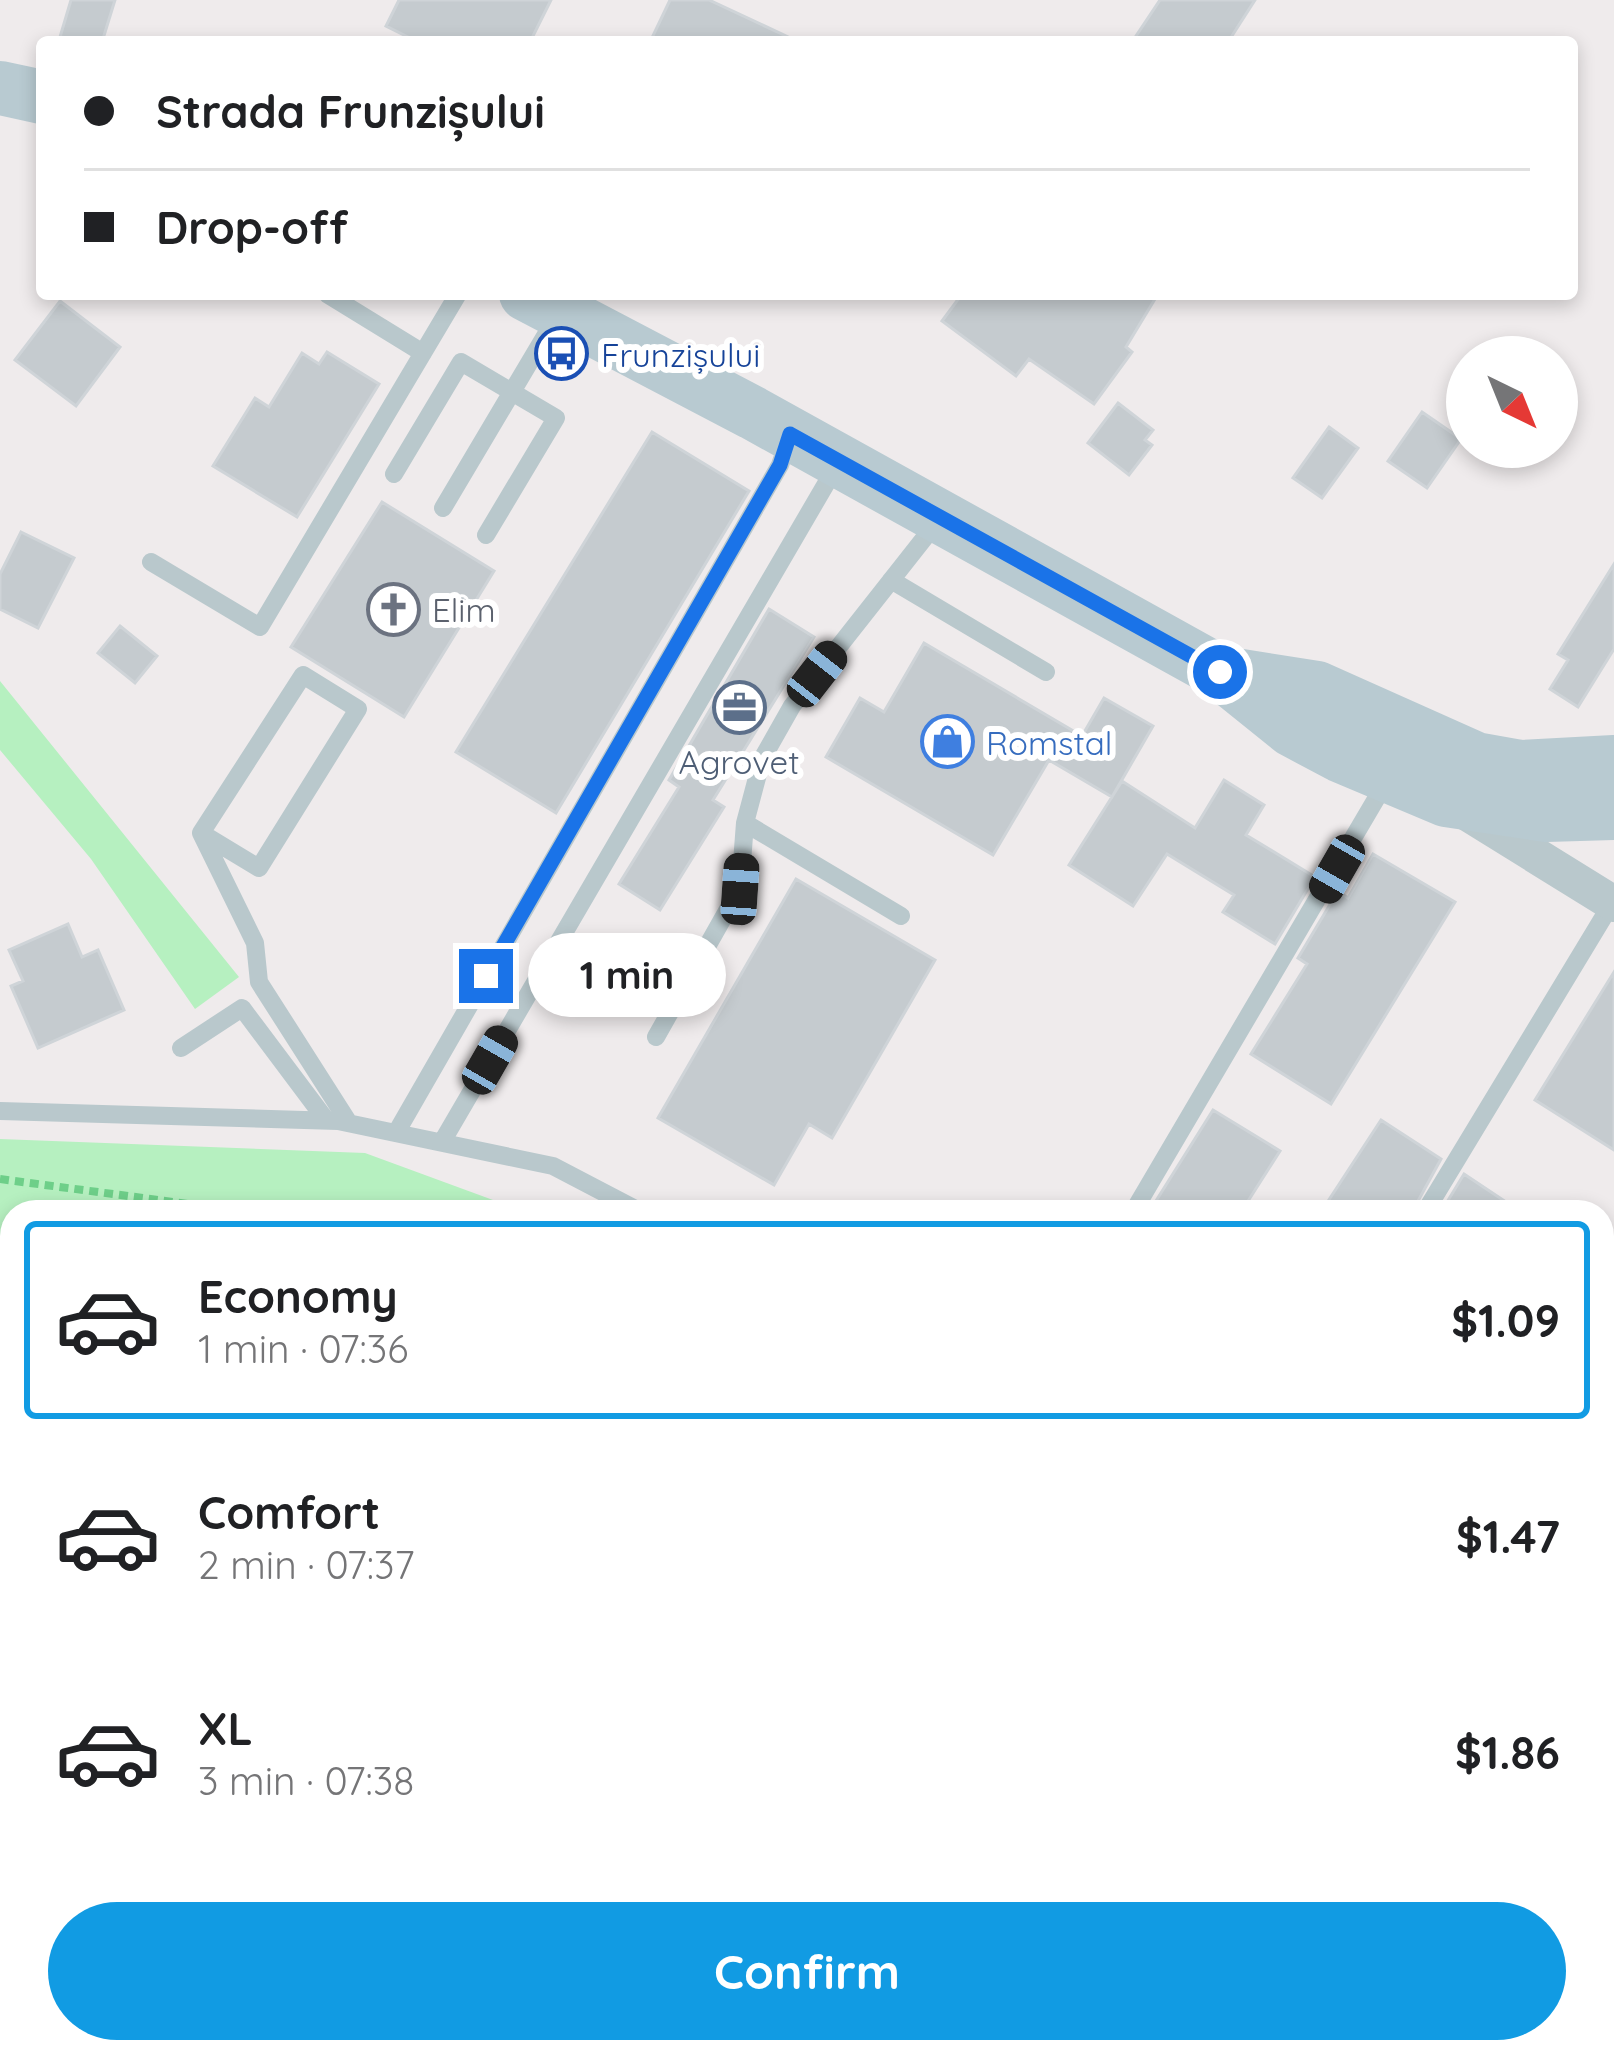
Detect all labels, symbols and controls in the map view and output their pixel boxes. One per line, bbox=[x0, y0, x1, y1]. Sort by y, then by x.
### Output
text: Strada Frunzișului bbox=[156, 83, 545, 139]
text: Drop-off bbox=[156, 199, 348, 255]
bus stop icon: Frunzișului bbox=[534, 326, 590, 382]
place label: Frunzișului bbox=[601, 334, 760, 375]
north arrow bbox=[1446, 336, 1578, 468]
map controls bbox=[1446, 336, 1578, 468]
church icon: Elim bbox=[365, 581, 421, 637]
place label: Elim bbox=[432, 589, 496, 630]
car bbox=[781, 635, 853, 713]
route start bbox=[1193, 645, 1247, 699]
office icon: Agrovet bbox=[711, 679, 767, 735]
shop icon: Romstal bbox=[919, 714, 975, 770]
place label: Romstal bbox=[986, 722, 1112, 763]
place label: Agrovet bbox=[679, 741, 799, 782]
car bbox=[1303, 829, 1371, 909]
car bbox=[720, 852, 760, 926]
callout: 1 min bbox=[528, 934, 726, 1018]
route end bbox=[459, 949, 513, 1003]
text: 1 min bbox=[580, 950, 674, 999]
car bbox=[456, 1020, 524, 1100]
icon: car bbox=[54, 1266, 162, 1374]
text: Economy bbox=[198, 1268, 398, 1324]
text: $1.09 bbox=[1451, 1292, 1560, 1348]
text: 1 min · 07:36 bbox=[198, 1324, 408, 1373]
icon: car bbox=[54, 1482, 162, 1590]
text: Comfort bbox=[198, 1484, 380, 1540]
text: $1.47 bbox=[1456, 1508, 1560, 1564]
text: 2 min · 07:37 bbox=[198, 1540, 414, 1589]
icon: car bbox=[54, 1698, 162, 1806]
text: XL bbox=[198, 1700, 253, 1756]
text: $1.86 bbox=[1455, 1724, 1560, 1780]
text: 3 min · 07:38 bbox=[198, 1756, 414, 1805]
button: Confirm bbox=[48, 1902, 1566, 2040]

